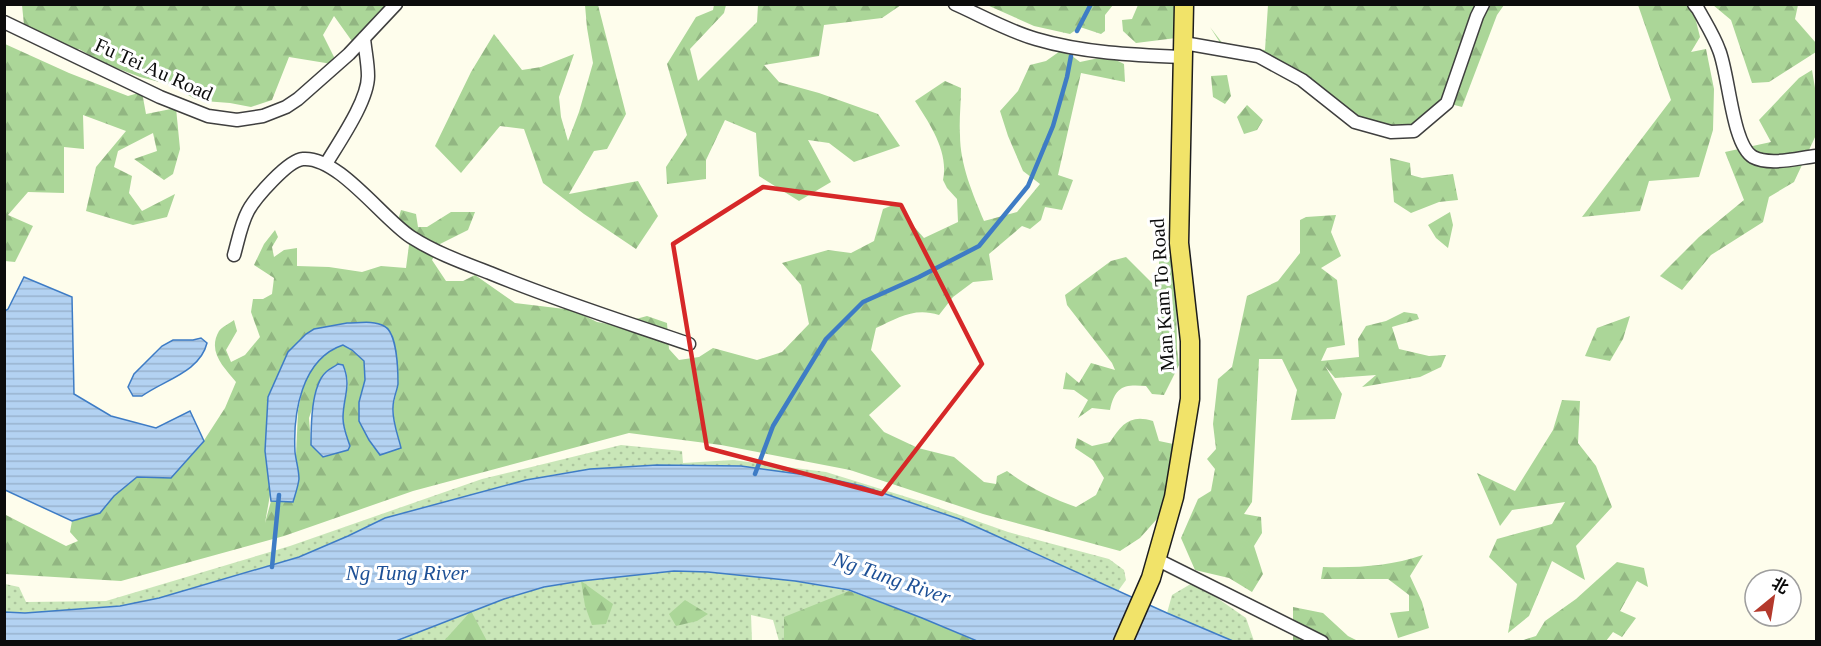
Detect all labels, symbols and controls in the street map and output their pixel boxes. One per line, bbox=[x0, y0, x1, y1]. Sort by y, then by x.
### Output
street label: Fu Tei Au Road bbox=[92, 33, 216, 105]
street label: Man Kam To Road bbox=[1146, 218, 1178, 372]
water label: Ng Tung River bbox=[829, 546, 955, 610]
water label: Ng Tung River bbox=[345, 561, 469, 585]
north arrow bbox=[1743, 568, 1803, 628]
text: 北 bbox=[1769, 574, 1791, 597]

